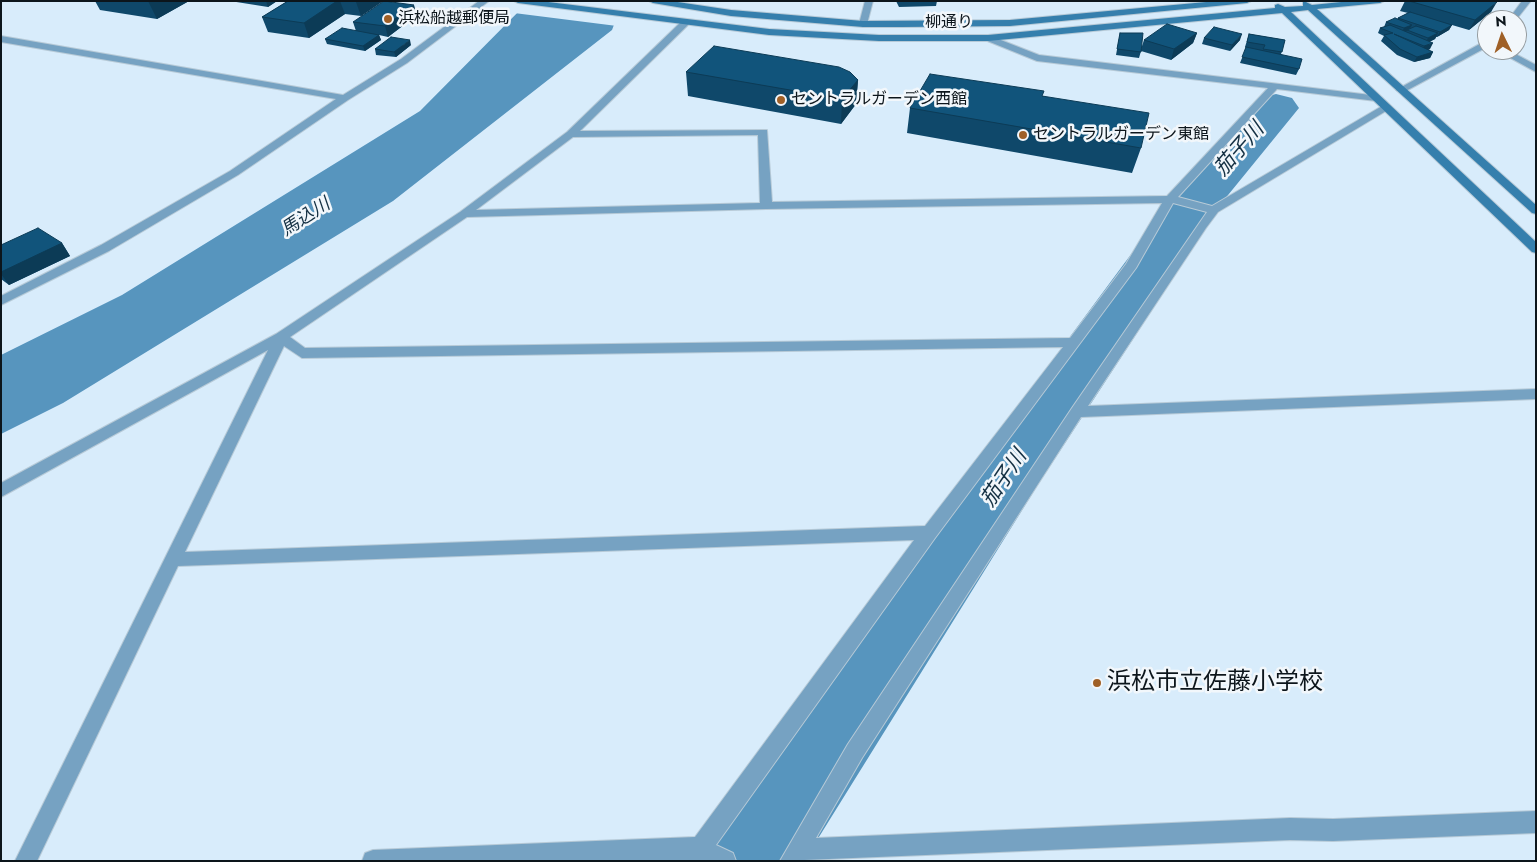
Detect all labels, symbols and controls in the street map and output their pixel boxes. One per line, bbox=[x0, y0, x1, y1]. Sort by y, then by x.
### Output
place label: 浜松船越郵便局 bbox=[398, 9, 510, 29]
north arrow bbox=[1477, 10, 1527, 60]
text: N bbox=[1495, 11, 1507, 31]
marker: 浜松船越郵便局 bbox=[382, 13, 394, 25]
street label: 柳通り bbox=[925, 13, 973, 33]
place label: セントラルガーデン西館 bbox=[791, 90, 967, 110]
marker: セントラルガーデン西館 bbox=[775, 94, 787, 106]
water label: 茄子川 bbox=[1210, 118, 1270, 182]
place label: セントラルガーデン東館 bbox=[1033, 125, 1209, 145]
marker: セントラルガーデン東館 bbox=[1017, 129, 1029, 141]
water label: 馬込川 bbox=[277, 194, 335, 242]
water label: 茄子川 bbox=[977, 446, 1033, 512]
place label: 浜松市立佐藤小学校 bbox=[1107, 669, 1323, 697]
marker: 浜松市立佐藤小学校 bbox=[1091, 677, 1103, 689]

